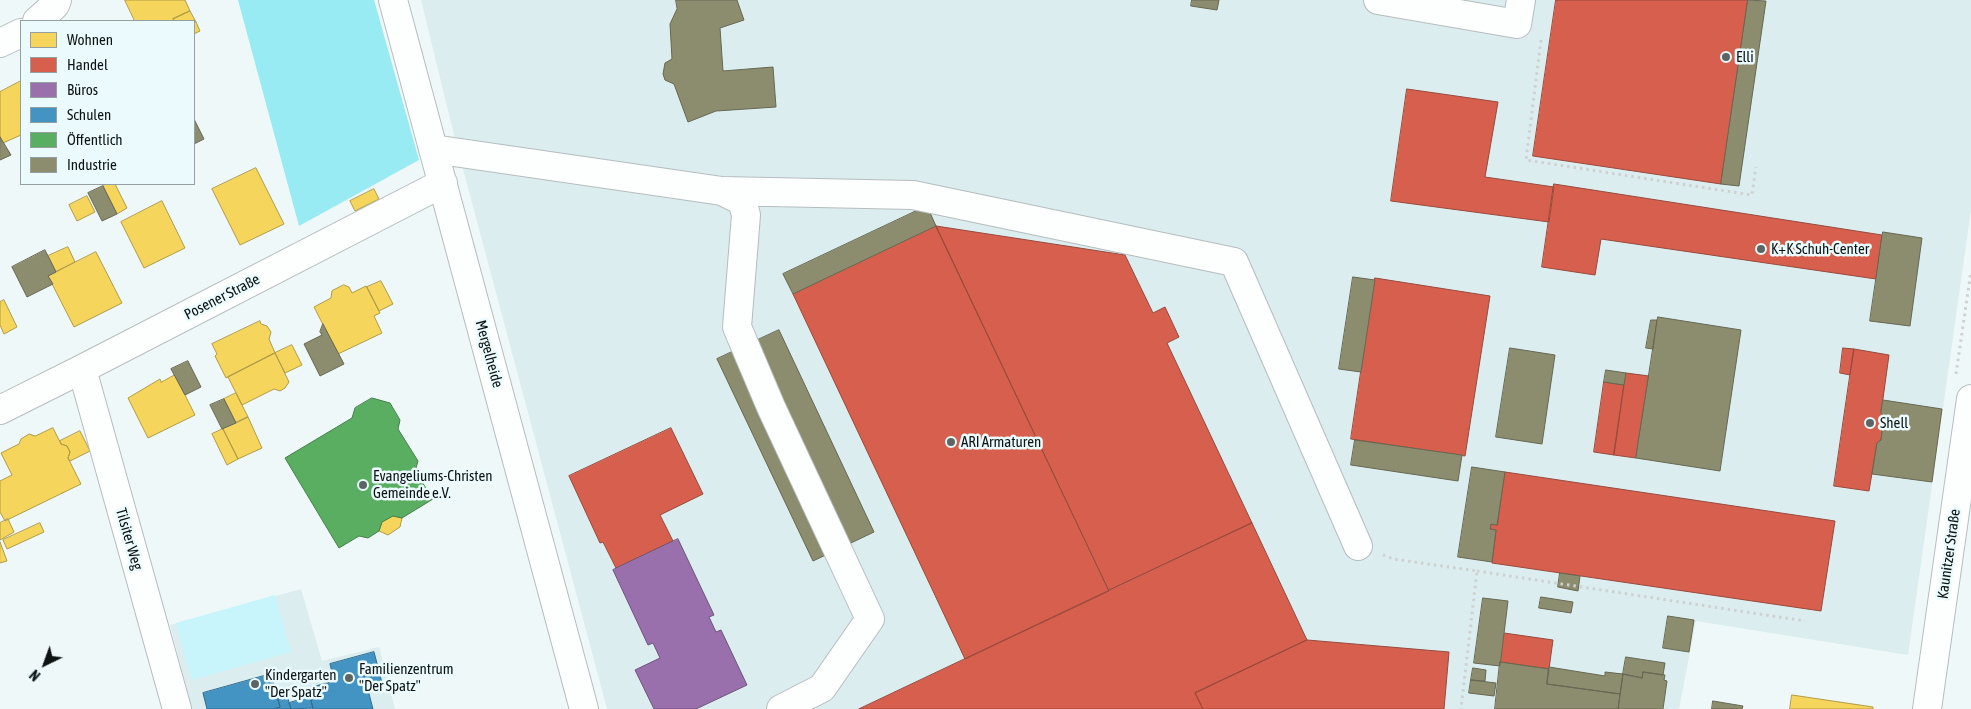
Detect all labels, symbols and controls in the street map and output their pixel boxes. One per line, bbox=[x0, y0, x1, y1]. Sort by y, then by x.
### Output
legend bbox=[20, 20, 195, 185]
text: Wohnen bbox=[67, 31, 113, 48]
place label: Elli bbox=[1736, 48, 1754, 66]
marker: Elli bbox=[1720, 51, 1732, 63]
text: Handel bbox=[67, 56, 108, 73]
text: Büros bbox=[67, 81, 98, 98]
text: Schulen bbox=[67, 106, 111, 123]
text: Öffentlich bbox=[67, 131, 123, 148]
text: Industrie bbox=[67, 156, 117, 173]
place label: K+K Schuh-Center bbox=[1771, 240, 1869, 258]
marker: K+K Schuh-Center bbox=[1755, 243, 1767, 255]
street label: Posener Straße bbox=[181, 270, 263, 324]
street label: Mergelheide bbox=[471, 318, 507, 390]
place label: Shell bbox=[1880, 414, 1908, 432]
marker: Shell bbox=[1864, 417, 1876, 429]
place label: ARI Armaturen bbox=[961, 433, 1041, 451]
marker: ARI Armaturen bbox=[945, 436, 957, 448]
place label: Evangeliums-Christen Gemeinde e.V. bbox=[373, 467, 493, 502]
marker: Evangeliums-Christen Gemeinde e.V. bbox=[357, 479, 369, 491]
street label: Tilsiter Weg bbox=[112, 506, 146, 572]
street label: Kaunitzer Straße bbox=[1934, 508, 1964, 600]
north arrow bbox=[20, 639, 70, 689]
place label: Familienzentrum "Der Spatz" bbox=[359, 660, 454, 695]
text: N bbox=[27, 666, 43, 684]
place label: Kindergarten "Der Spatz" bbox=[265, 666, 337, 701]
marker: Familienzentrum "Der Spatz" bbox=[343, 672, 355, 684]
marker: Kindergarten "Der Spatz" bbox=[249, 678, 261, 690]

